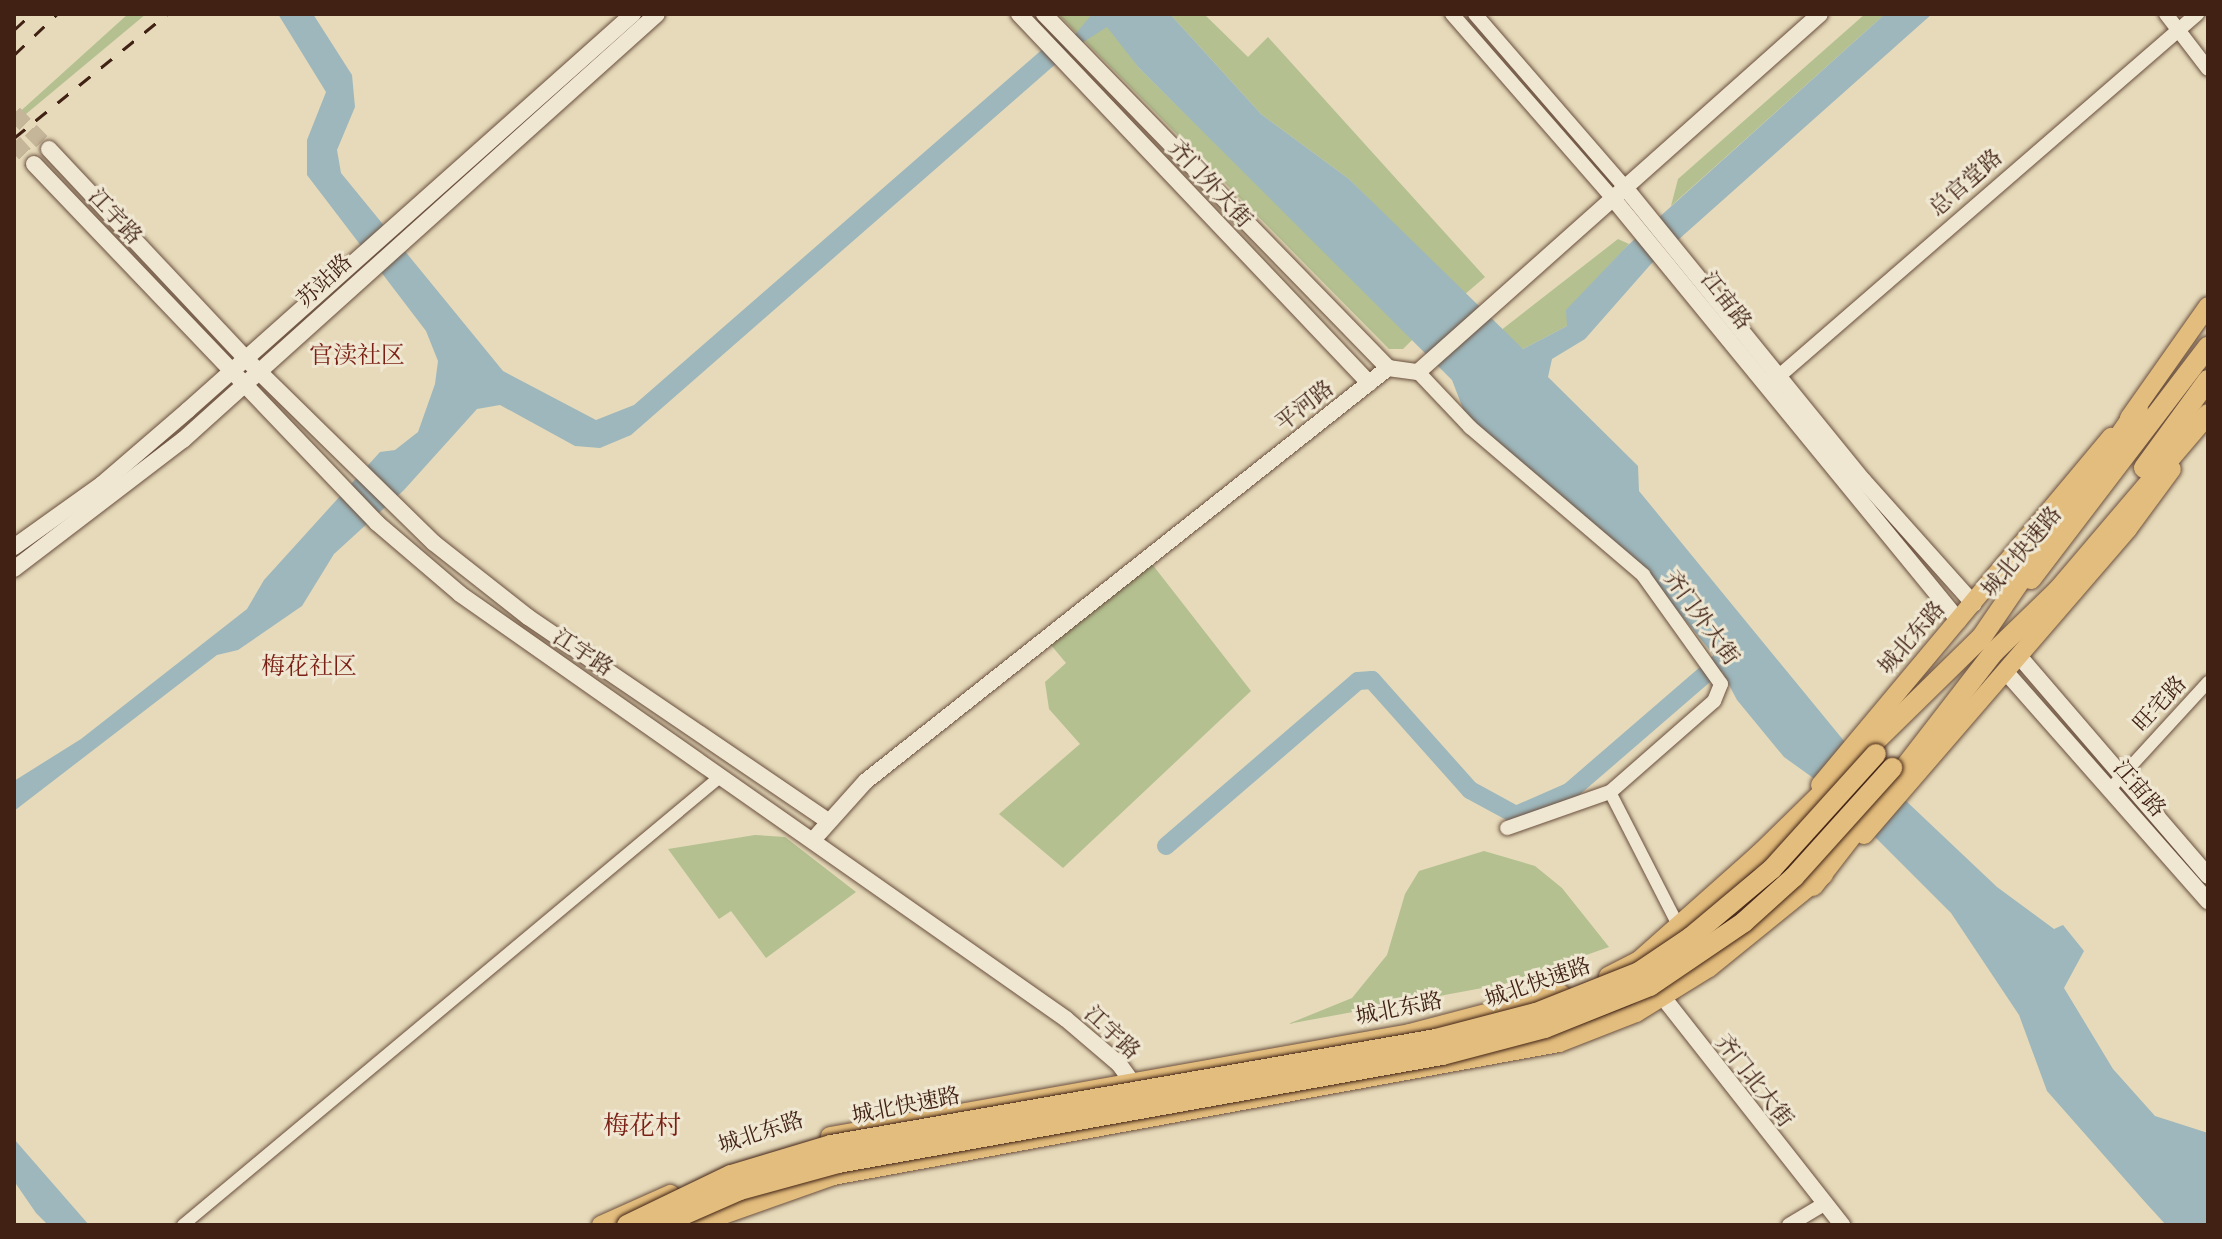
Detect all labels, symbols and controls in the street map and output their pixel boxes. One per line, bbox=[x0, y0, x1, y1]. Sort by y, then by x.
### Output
street label: 齐门外大街 bbox=[1163, 135, 1257, 233]
street label: 总官堂路 bbox=[1924, 144, 2008, 222]
street label: 江宇路 bbox=[83, 184, 147, 250]
street label: 苏站路 bbox=[292, 249, 358, 313]
street label: 江宙路 bbox=[1695, 267, 1757, 335]
district label: 官渎社区 bbox=[309, 342, 405, 370]
street label: 平河路 bbox=[1271, 375, 1339, 437]
street label: 城北快速路 bbox=[1977, 501, 2067, 603]
street label: 齐门外大街 bbox=[1658, 566, 1744, 670]
street label: 城北东路 bbox=[1873, 596, 1951, 680]
street label: 江宇路 bbox=[548, 624, 618, 682]
district label: 梅花社区 bbox=[261, 653, 357, 681]
street label: 旺宅路 bbox=[2128, 671, 2192, 737]
street label: 江宙路 bbox=[2107, 755, 2171, 823]
street label: 城北快速路 bbox=[1482, 953, 1594, 1013]
street label: 城北东路 bbox=[1353, 988, 1445, 1030]
street label: 江宇路 bbox=[1079, 1001, 1145, 1065]
street label: 齐门北大街 bbox=[1710, 1030, 1798, 1132]
street label: 城北快速路 bbox=[849, 1083, 963, 1129]
street label: 城北东路 bbox=[715, 1107, 807, 1159]
district label: 梅花村 bbox=[603, 1110, 681, 1142]

